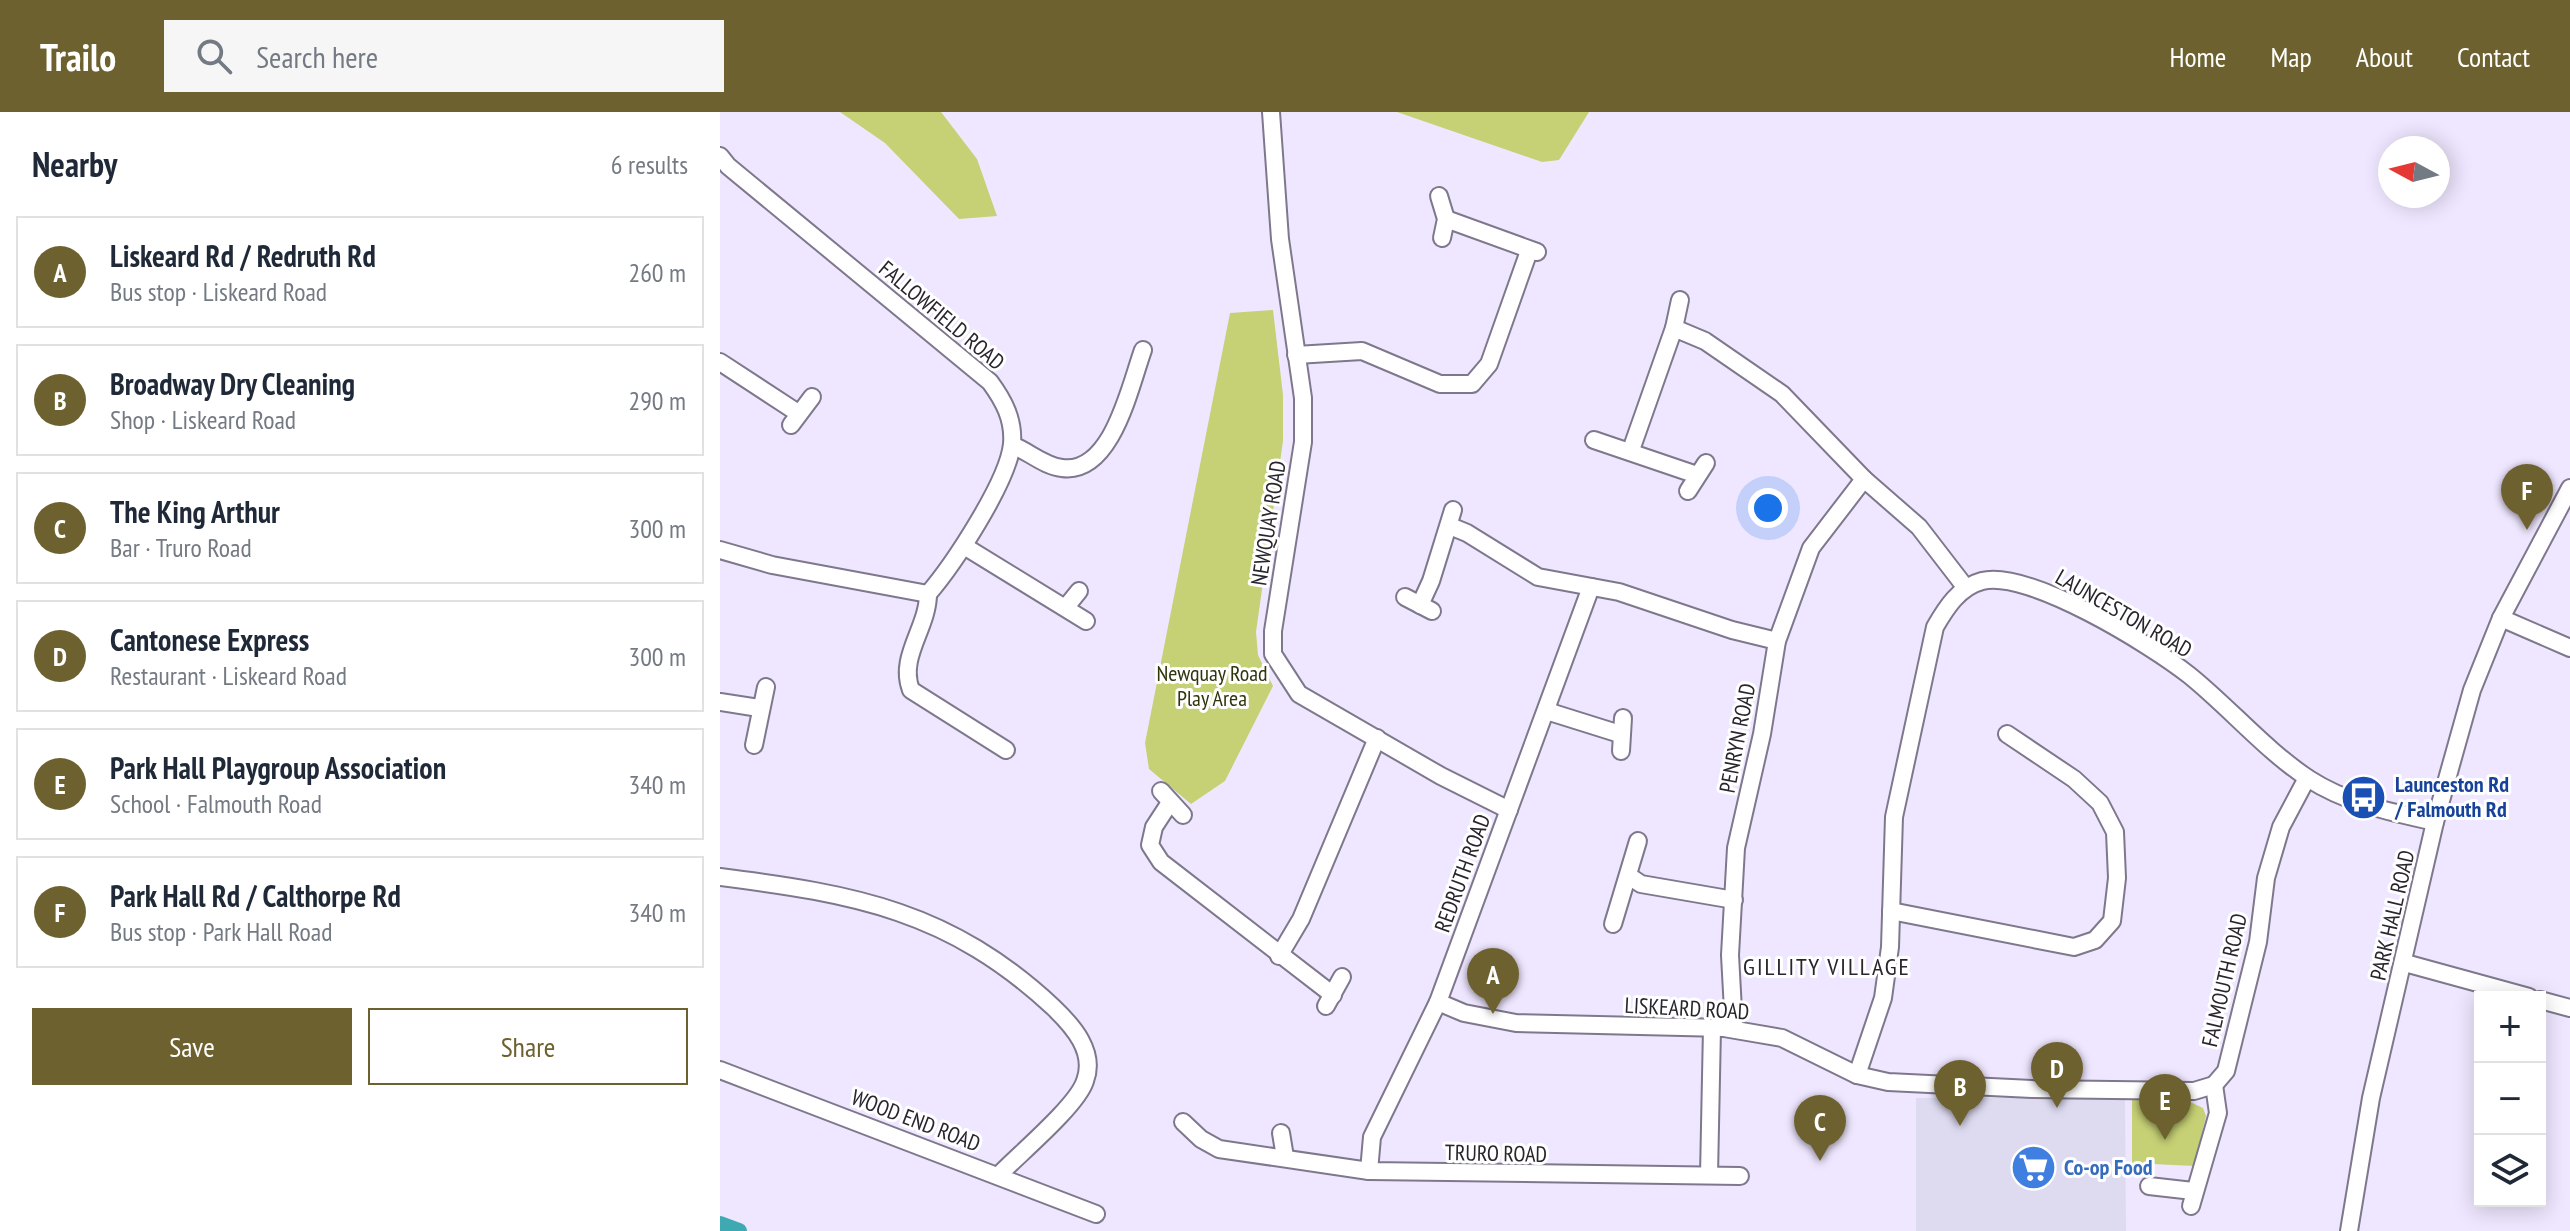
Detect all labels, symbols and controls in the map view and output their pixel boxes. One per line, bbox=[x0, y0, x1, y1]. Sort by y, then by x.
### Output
search box bbox=[164, 20, 724, 92]
text: Trailo bbox=[40, 32, 116, 81]
icon: search bbox=[192, 34, 236, 78]
text: Search here bbox=[256, 37, 378, 76]
text: Home bbox=[2170, 38, 2226, 75]
text: Map bbox=[2270, 38, 2312, 75]
text: About bbox=[2356, 38, 2413, 75]
text: Contact bbox=[2457, 38, 2530, 75]
north arrow bbox=[2378, 136, 2450, 208]
text: Nearby bbox=[32, 142, 117, 186]
text: 6 results bbox=[611, 148, 688, 181]
text: Liskeard Rd / Redruth Rd bbox=[110, 236, 376, 275]
street label: FALLOWFIELD ROAD bbox=[873, 254, 1011, 376]
text: A bbox=[53, 256, 67, 289]
text: 260 m bbox=[628, 256, 686, 289]
text: Bus stop · Liskeard Road bbox=[110, 275, 327, 308]
text: Broadway Dry Cleaning bbox=[110, 364, 355, 403]
text: B bbox=[54, 384, 66, 417]
text: 290 m bbox=[628, 384, 686, 417]
text: Shop · Liskeard Road bbox=[110, 403, 296, 436]
street label: NEWQUAY ROAD bbox=[1244, 459, 1292, 587]
pin: F bbox=[2501, 464, 2553, 530]
your location bbox=[1748, 488, 1788, 528]
text: The King Arthur bbox=[110, 492, 280, 531]
text: C bbox=[54, 512, 66, 545]
text: 300 m bbox=[628, 512, 686, 545]
text: Bar · Truro Road bbox=[110, 531, 252, 564]
street label: LAUNCESTON ROAD bbox=[2051, 563, 2197, 663]
text: Cantonese Express bbox=[110, 620, 309, 659]
text: D bbox=[53, 640, 67, 673]
text: 300 m bbox=[628, 640, 686, 673]
text: Restaurant · Liskeard Road bbox=[110, 659, 347, 692]
park label: Newquay Road Play Area bbox=[1156, 659, 1268, 712]
street label: PENRYN ROAD bbox=[1713, 681, 1761, 795]
text: Park Hall Playgroup Association bbox=[110, 748, 446, 787]
text: E bbox=[54, 768, 66, 801]
text: 340 m bbox=[628, 768, 686, 801]
place label: Launceston Rd / Falmouth Rd bbox=[2394, 770, 2509, 823]
bus stop icon: Launceston Rd / Falmouth Rd bbox=[2340, 773, 2388, 821]
text: School · Falmouth Road bbox=[110, 787, 322, 820]
street label: REDRUTH ROAD bbox=[1428, 810, 1496, 936]
street label: PARK HALL ROAD bbox=[2363, 847, 2421, 983]
text: Park Hall Rd / Calthorpe Rd bbox=[110, 876, 401, 915]
text: F bbox=[55, 896, 65, 929]
text: 340 m bbox=[628, 896, 686, 929]
street label: FALMOUTH ROAD bbox=[2195, 911, 2253, 1049]
text: Bus stop · Park Hall Road bbox=[110, 915, 333, 948]
pin: A bbox=[1467, 948, 1519, 1014]
district label: GILLITY VILLAGE bbox=[1743, 951, 1911, 982]
street label: LISKEARD ROAD bbox=[1624, 991, 1750, 1025]
map controls bbox=[2474, 991, 2546, 1207]
button: + bbox=[2474, 991, 2546, 1063]
button: Save bbox=[32, 1008, 352, 1085]
button: Share bbox=[368, 1008, 688, 1085]
pin: D bbox=[2031, 1042, 2083, 1108]
pin: B bbox=[1934, 1060, 1986, 1126]
button: − bbox=[2474, 1063, 2546, 1135]
pin: E bbox=[2139, 1074, 2191, 1140]
street label: WOOD END ROAD bbox=[848, 1083, 984, 1157]
pin: C bbox=[1794, 1095, 1846, 1161]
button: layers bbox=[2474, 1135, 2546, 1207]
street label: TRURO ROAD bbox=[1445, 1138, 1547, 1168]
supermarket icon: Co-op Food bbox=[2009, 1143, 2057, 1191]
place label: Co-op Food bbox=[2064, 1153, 2153, 1181]

